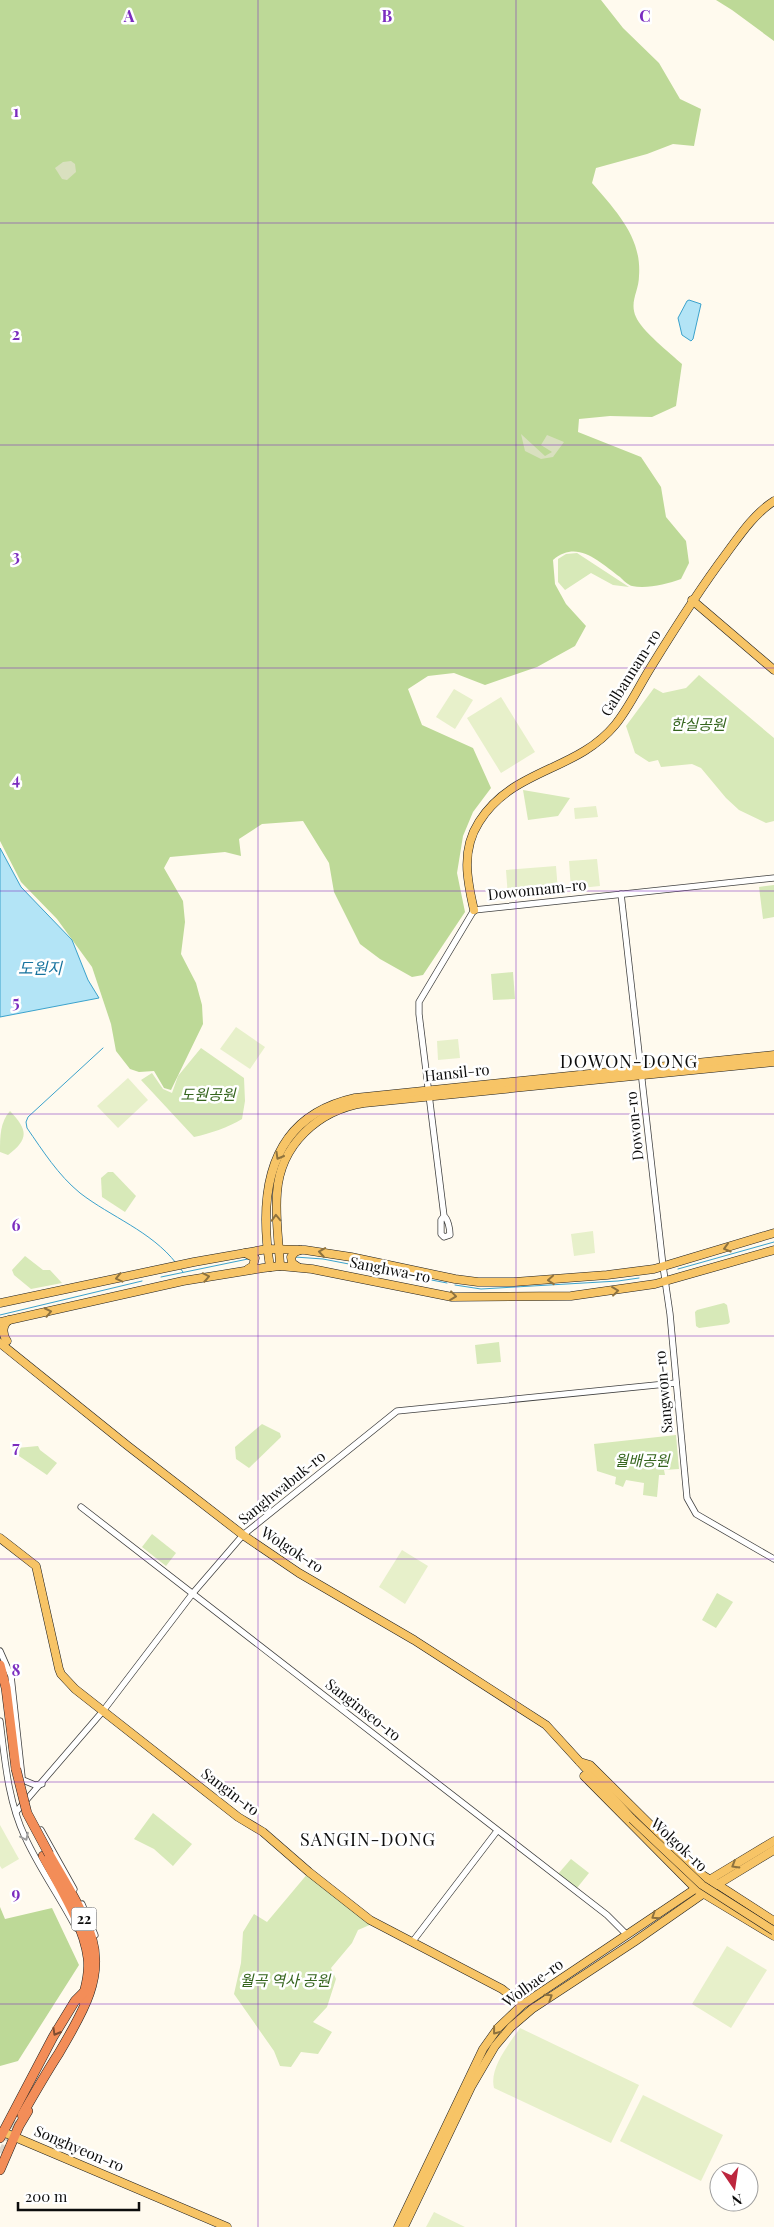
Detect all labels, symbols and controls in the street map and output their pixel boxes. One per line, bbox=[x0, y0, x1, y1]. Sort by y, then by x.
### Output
text: A bbox=[123, 5, 135, 26]
text: B bbox=[382, 5, 393, 26]
text: C bbox=[639, 5, 651, 26]
text: 1 bbox=[13, 100, 19, 121]
text: 2 bbox=[12, 323, 20, 344]
text: 3 bbox=[12, 545, 20, 566]
street label: Galbannam-ro bbox=[596, 625, 665, 720]
park label: 한실공원 bbox=[670, 714, 727, 734]
text: 4 bbox=[12, 768, 20, 789]
street label: Dowonnam-ro bbox=[487, 874, 587, 904]
water label: 도원지 bbox=[18, 957, 63, 978]
text: 5 bbox=[12, 991, 20, 1012]
district label: DOWON-DONG bbox=[560, 1049, 698, 1073]
street label: Hansil-ro bbox=[423, 1059, 490, 1085]
park label: 도원공원 bbox=[180, 1084, 237, 1104]
street label: Dowon-ro bbox=[620, 1091, 648, 1162]
one-way arrow bbox=[275, 1151, 285, 1160]
text: 6 bbox=[12, 1214, 21, 1235]
one-way arrow bbox=[271, 1214, 282, 1222]
one-way arrow bbox=[724, 1242, 732, 1252]
one-way arrow bbox=[317, 1248, 326, 1258]
street label: Sanghwa-ro bbox=[348, 1251, 432, 1287]
one-way arrow bbox=[115, 1272, 124, 1283]
one-way arrow bbox=[202, 1272, 211, 1283]
one-way arrow bbox=[547, 1274, 555, 1285]
one-way arrow bbox=[611, 1286, 619, 1297]
one-way arrow bbox=[449, 1290, 457, 1301]
one-way arrow bbox=[43, 1307, 52, 1318]
street label: Sangwon-ro bbox=[649, 1350, 677, 1434]
text: 7 bbox=[12, 1436, 20, 1457]
street label: Sanghwabuk-ro bbox=[234, 1446, 329, 1529]
park label: 월배공원 bbox=[614, 1450, 671, 1470]
street label: Wolgok-ro bbox=[257, 1521, 328, 1577]
text: 8 bbox=[12, 1659, 21, 1680]
street label: Sanginseo-ro bbox=[322, 1674, 405, 1745]
street label: Sangin-ro bbox=[198, 1763, 264, 1820]
street label: Wolgok-ro bbox=[646, 1812, 712, 1876]
district label: SANGIN-DONG bbox=[300, 1827, 436, 1851]
one-way arrow bbox=[19, 1832, 30, 1841]
one-way arrow bbox=[731, 1859, 740, 1869]
text: 9 bbox=[12, 1882, 21, 1903]
road number: 22 bbox=[72, 1908, 96, 1930]
one-way arrow bbox=[652, 1910, 661, 1919]
street label: Wolbae-ro bbox=[497, 1953, 567, 2012]
park label: 월곡 역사 공원 bbox=[240, 1970, 331, 1990]
one-way arrow bbox=[544, 1994, 553, 2004]
one-way arrow bbox=[493, 2025, 501, 2034]
one-way arrow bbox=[52, 2026, 62, 2035]
street label: Songhyeon-ro bbox=[31, 2120, 127, 2176]
north arrow bbox=[709, 2162, 759, 2212]
scale bar bbox=[18, 2180, 139, 2212]
text: 200 m bbox=[25, 2186, 68, 2206]
text: N bbox=[730, 2190, 744, 2211]

